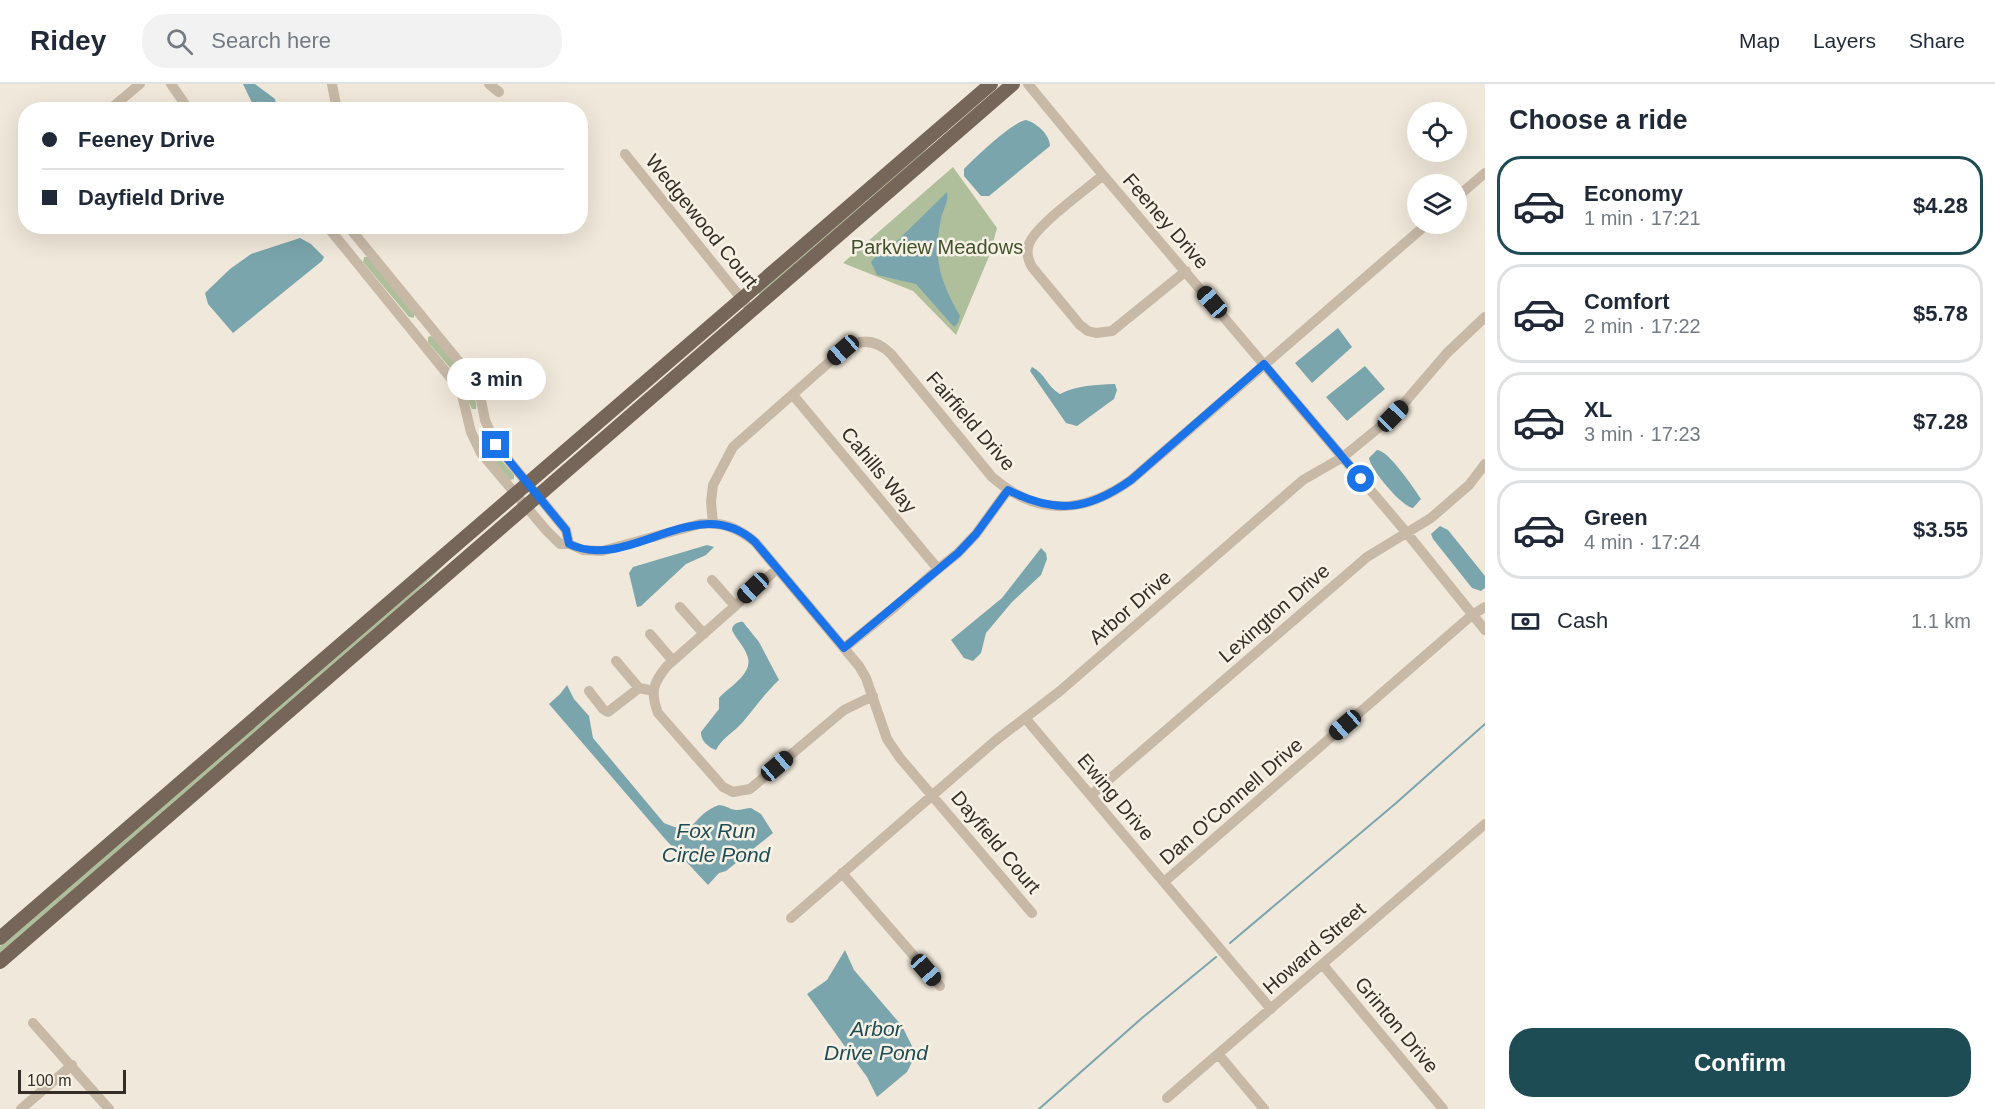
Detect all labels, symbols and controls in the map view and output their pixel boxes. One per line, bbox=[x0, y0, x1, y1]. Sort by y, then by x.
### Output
search box bbox=[142, 14, 562, 68]
text: Ridey bbox=[30, 25, 106, 56]
icon: search bbox=[163, 25, 196, 58]
text: Search here bbox=[211, 28, 331, 53]
text: Map bbox=[1739, 29, 1780, 52]
text: Layers bbox=[1813, 29, 1876, 52]
text: Share bbox=[1909, 29, 1965, 52]
map controls bbox=[1407, 102, 1467, 234]
button: locate bbox=[1407, 102, 1467, 162]
text: Choose a ride bbox=[1509, 105, 1688, 135]
text: Feeney Drive bbox=[78, 127, 215, 152]
street label: Wedgewood Court bbox=[641, 150, 763, 292]
street label: Feeney Drive bbox=[1119, 169, 1213, 273]
button: layers bbox=[1407, 174, 1467, 234]
icon: car bbox=[1512, 179, 1566, 233]
text: Economy bbox=[1584, 181, 1683, 206]
text: Dayfield Drive bbox=[78, 185, 225, 210]
text: $4.28 bbox=[1913, 193, 1968, 218]
text: 1 min · 17:21 bbox=[1584, 207, 1701, 229]
park label: Parkview Meadows bbox=[851, 236, 1023, 258]
car bbox=[1193, 283, 1231, 321]
icon: car bbox=[1512, 287, 1566, 341]
text: Comfort bbox=[1584, 289, 1670, 314]
text: $5.78 bbox=[1913, 301, 1968, 326]
text: 2 min · 17:22 bbox=[1584, 315, 1701, 337]
car bbox=[824, 331, 862, 369]
callout: 3 min bbox=[446, 358, 546, 400]
street label: Fairfield Drive bbox=[922, 367, 1020, 475]
text: 3 min bbox=[470, 368, 523, 390]
icon: car bbox=[1512, 395, 1566, 449]
car bbox=[1374, 397, 1412, 435]
text: XL bbox=[1584, 397, 1612, 422]
text: $7.28 bbox=[1913, 409, 1968, 434]
street label: Cahills Way bbox=[837, 423, 921, 517]
text: 3 min · 17:23 bbox=[1584, 423, 1701, 445]
route end bbox=[482, 431, 509, 458]
route start bbox=[1347, 465, 1374, 492]
icon: car bbox=[1512, 503, 1566, 557]
text: Green bbox=[1584, 505, 1648, 530]
text: $3.55 bbox=[1913, 517, 1968, 542]
text: 4 min · 17:24 bbox=[1584, 531, 1701, 553]
street label: Lexington Drive bbox=[1214, 559, 1334, 667]
street label: Arbor Drive bbox=[1085, 566, 1175, 648]
car bbox=[734, 569, 772, 607]
icon: cash bbox=[1509, 605, 1542, 638]
text: Cash bbox=[1557, 608, 1608, 633]
text: 1.1 km bbox=[1911, 610, 1971, 632]
car bbox=[1326, 706, 1364, 744]
street label: Dan O'Connell Drive bbox=[1155, 733, 1307, 869]
car bbox=[757, 748, 797, 784]
street label: Ewing Drive bbox=[1073, 749, 1159, 845]
street label: Dayfield Court bbox=[947, 786, 1045, 898]
water label: Fox Run Circle Pond bbox=[662, 819, 772, 866]
street label: Howard Street bbox=[1259, 897, 1370, 998]
car bbox=[907, 951, 945, 989]
street label: Grinton Drive bbox=[1351, 973, 1443, 1077]
water label: Arbor Drive Pond bbox=[824, 1017, 929, 1064]
button: Confirm bbox=[1509, 1028, 1971, 1097]
scale bar bbox=[18, 1067, 126, 1094]
text: 100 m bbox=[27, 1072, 71, 1089]

